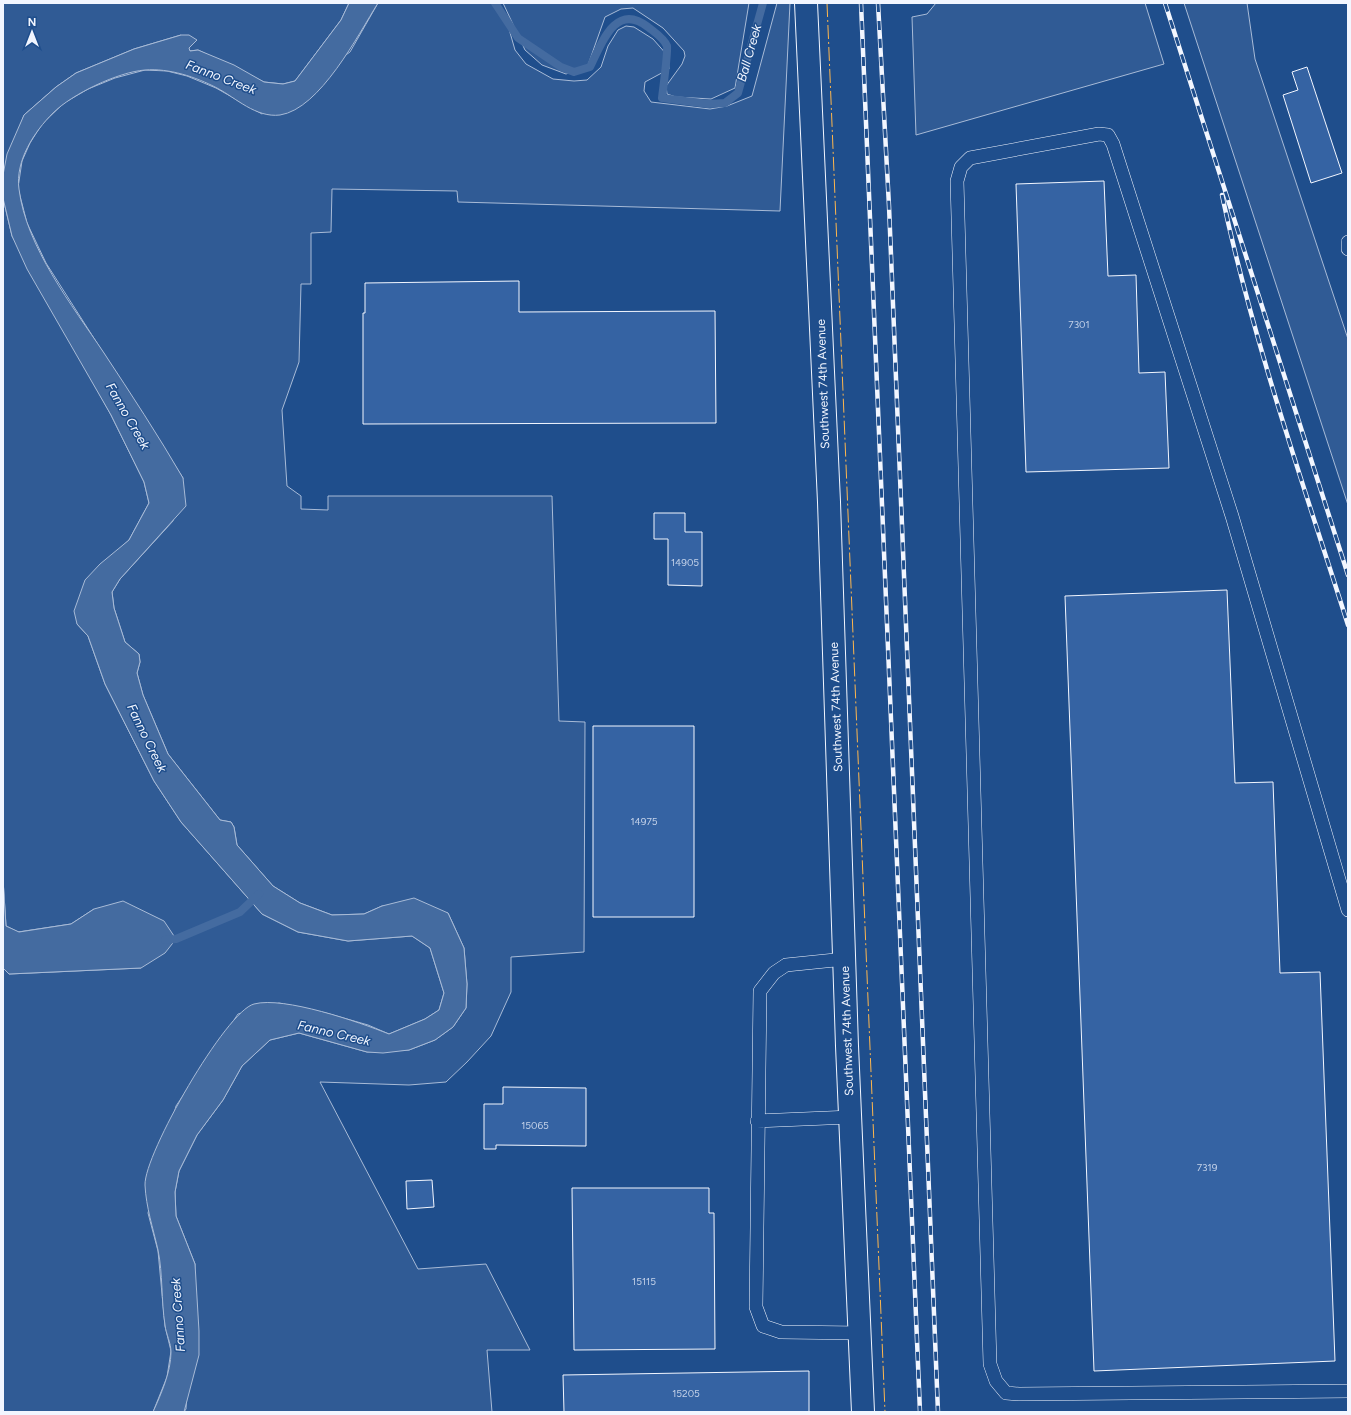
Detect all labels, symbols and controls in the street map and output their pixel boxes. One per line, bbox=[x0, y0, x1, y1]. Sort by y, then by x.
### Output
north arrow bbox=[12, 12, 52, 52]
text: N bbox=[28, 16, 36, 29]
water label: Ball Creek bbox=[734, 22, 765, 83]
water label: Fanno Creek bbox=[184, 57, 259, 98]
street label: Southwest 74th Avenue bbox=[814, 318, 832, 449]
house number: 7301 bbox=[1068, 318, 1090, 331]
water label: Fanno Creek bbox=[103, 380, 153, 452]
house number: 14905 bbox=[671, 556, 699, 569]
street label: Southwest 74th Avenue bbox=[827, 641, 845, 772]
water label: Fanno Creek bbox=[124, 701, 170, 775]
house number: 14975 bbox=[630, 815, 658, 828]
street label: Southwest 74th Avenue bbox=[838, 965, 856, 1096]
water label: Fanno Creek bbox=[296, 1017, 373, 1049]
house number: 15065 bbox=[521, 1119, 549, 1132]
house number: 7319 bbox=[1197, 1161, 1218, 1174]
house number: 15115 bbox=[632, 1275, 656, 1288]
water label: Fanno Creek bbox=[168, 1277, 188, 1353]
house number: 15205 bbox=[672, 1387, 700, 1400]

